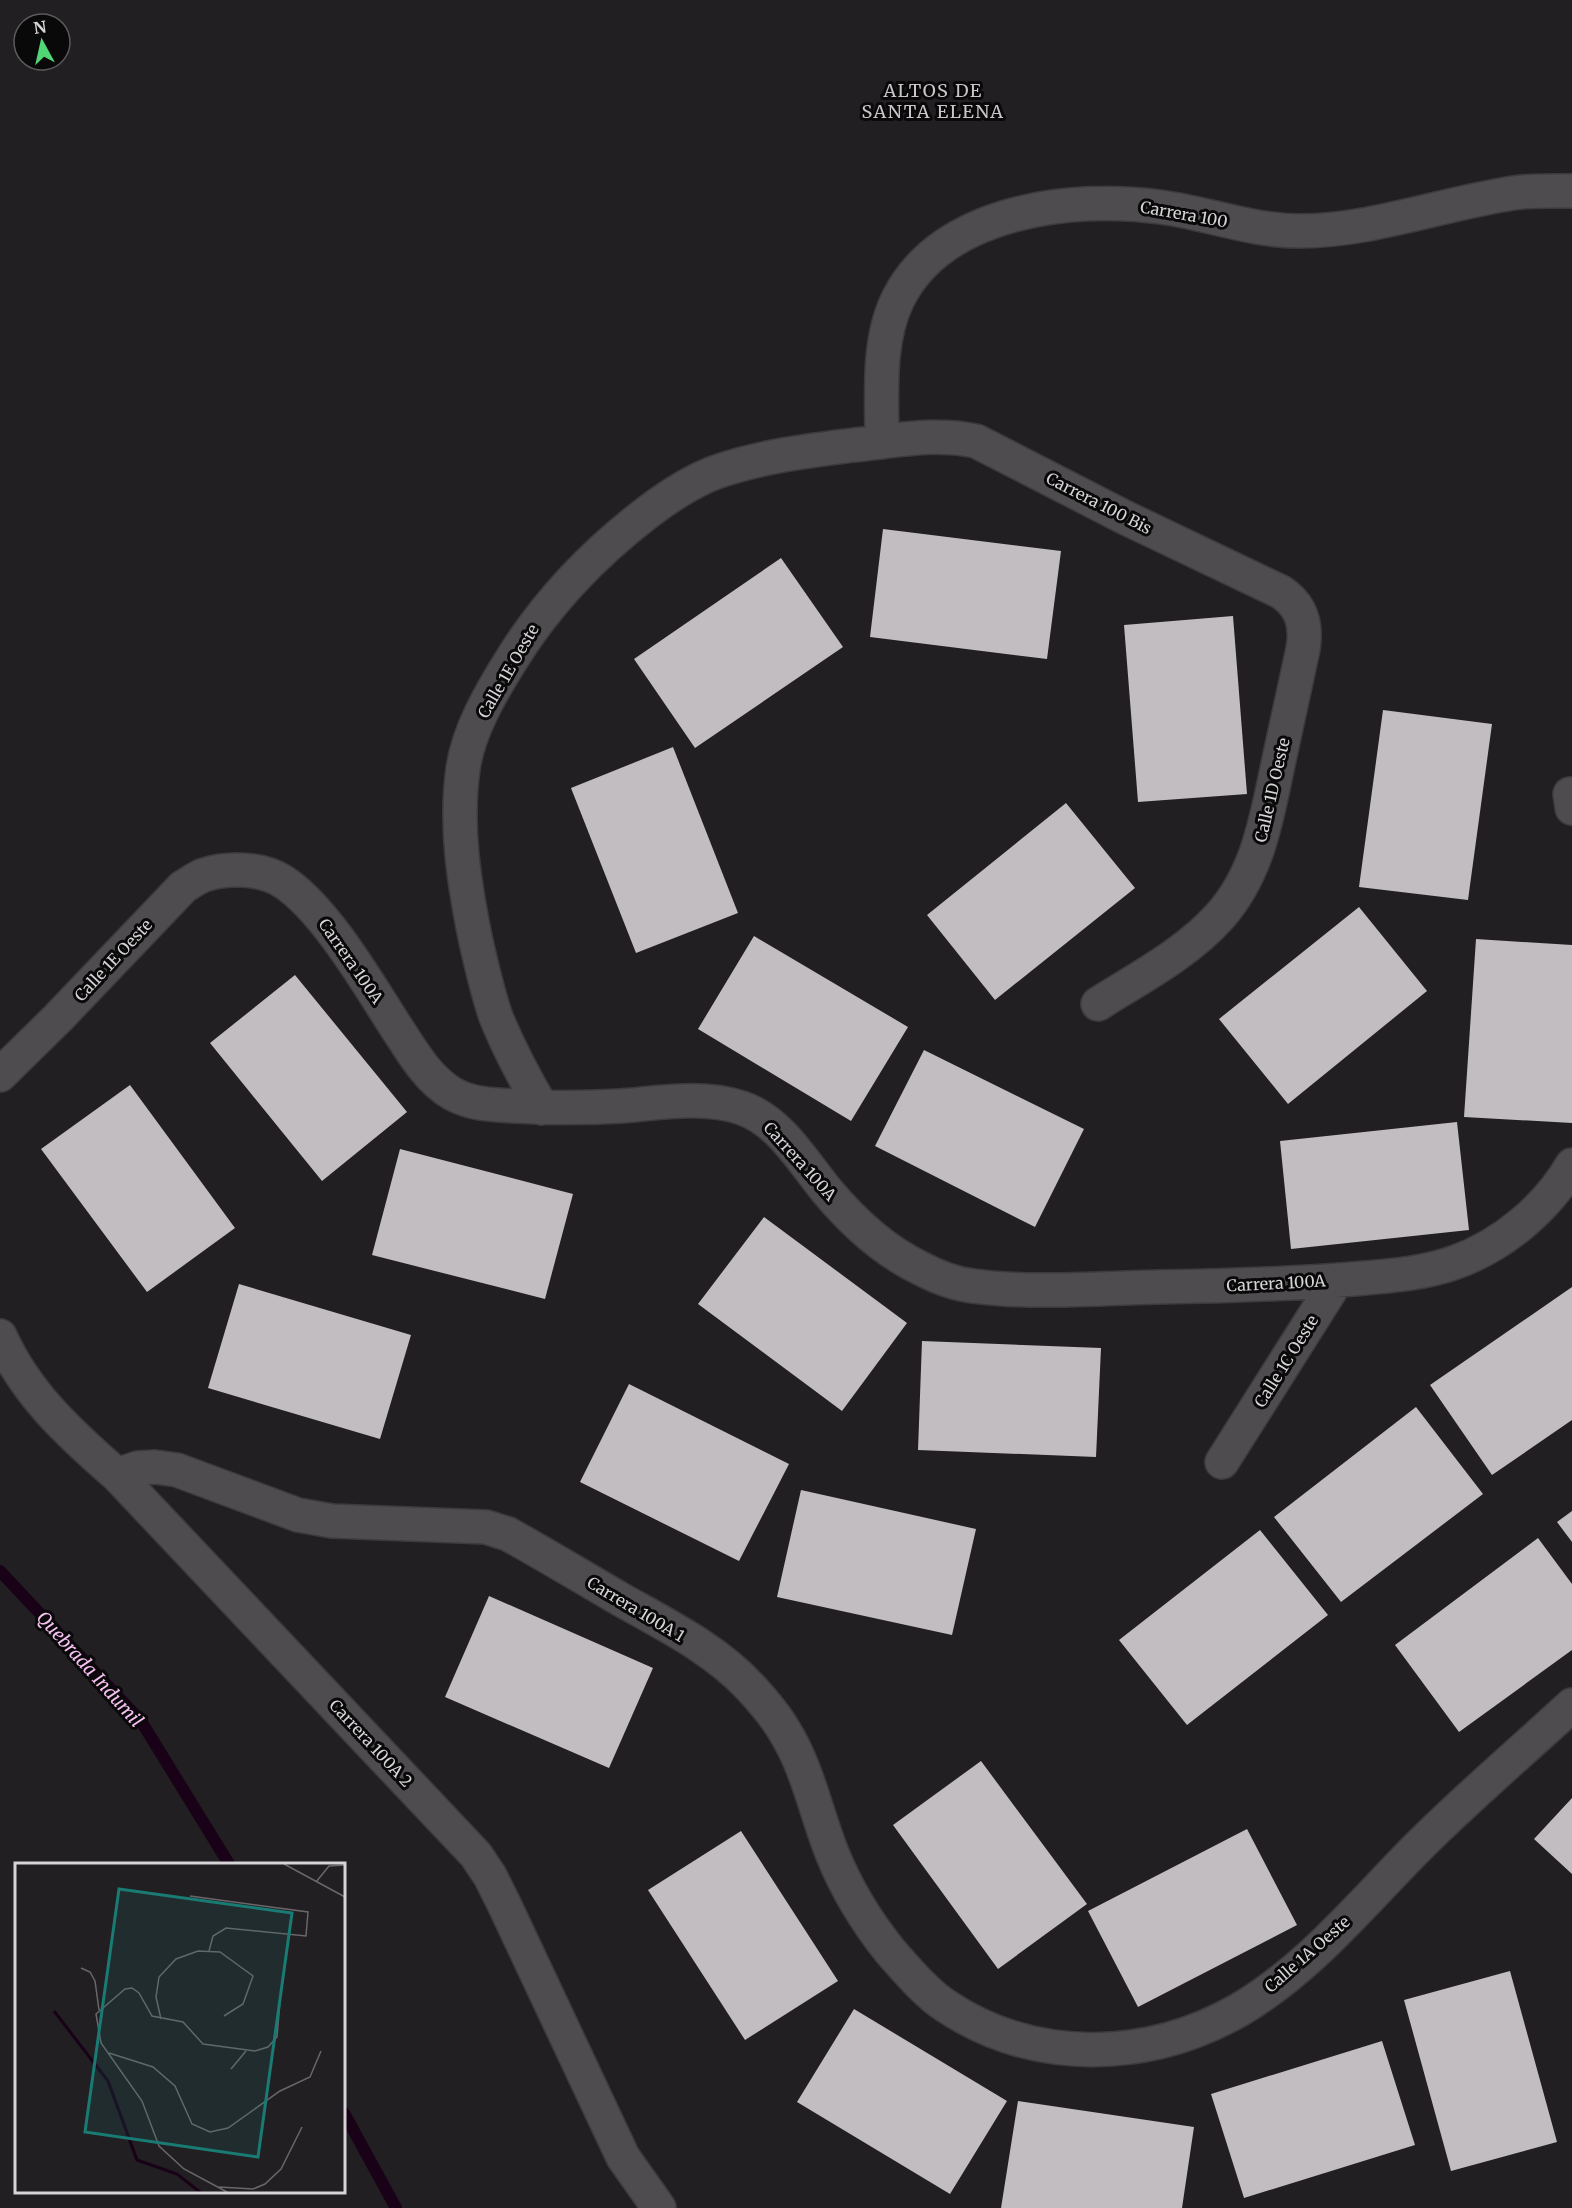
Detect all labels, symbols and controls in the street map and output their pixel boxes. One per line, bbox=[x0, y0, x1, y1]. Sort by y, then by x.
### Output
north arrow bbox=[12, 12, 72, 72]
text: N bbox=[32, 16, 48, 38]
district label: ALTOS DE SANTA ELENA bbox=[861, 79, 1005, 123]
street label: Carrera 100 bbox=[1139, 196, 1229, 232]
street label: Carrera 100 Bis bbox=[1043, 468, 1155, 538]
street label: Calle 1E Oeste bbox=[473, 621, 543, 721]
street label: Calle 1D Oeste bbox=[1250, 736, 1294, 844]
street label: Calle 1E Oeste bbox=[70, 915, 156, 1005]
street label: Carrera 100A bbox=[314, 915, 388, 1008]
street label: Carrera 100A bbox=[759, 1117, 841, 1205]
street label: Carrera 100A bbox=[1226, 1270, 1327, 1296]
street label: Calle 1C Oeste bbox=[1250, 1311, 1322, 1411]
street label: Carrera 100A 1 bbox=[584, 1572, 688, 1646]
water label: Quebrada Indumil bbox=[32, 1606, 148, 1732]
street label: Carrera 100A 2 bbox=[325, 1695, 417, 1791]
inset map bbox=[15, 1863, 345, 2193]
street label: Calle 1A Oeste bbox=[1260, 1912, 1354, 1996]

